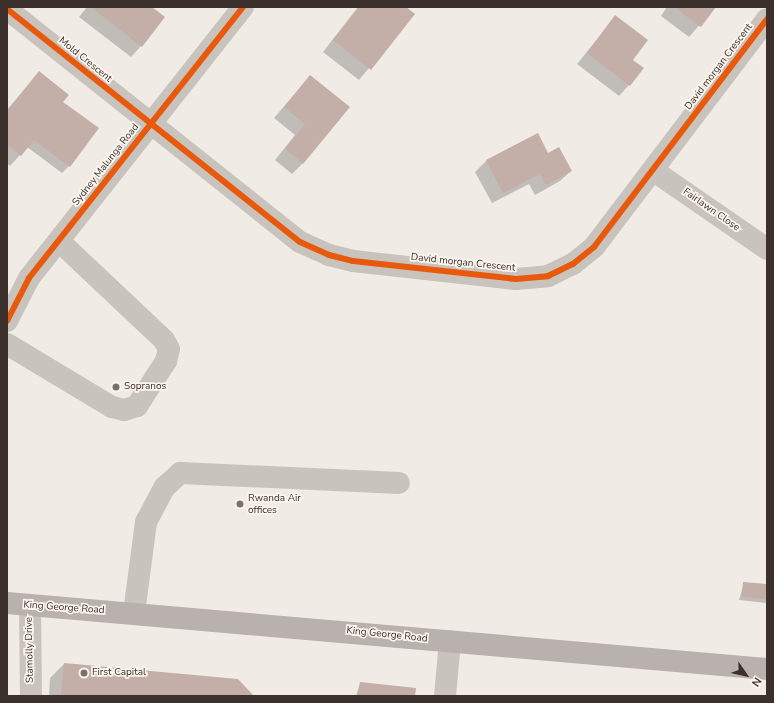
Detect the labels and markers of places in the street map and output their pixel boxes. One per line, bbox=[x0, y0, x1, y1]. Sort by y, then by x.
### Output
place label: Sopranos bbox=[124, 381, 166, 393]
marker: Sopranos bbox=[111, 382, 121, 392]
place label: Rwanda Air offices bbox=[248, 492, 301, 516]
marker: Rwanda Air offices bbox=[235, 499, 245, 509]
place label: First Capital bbox=[92, 667, 146, 679]
marker: First Capital bbox=[79, 668, 89, 678]

